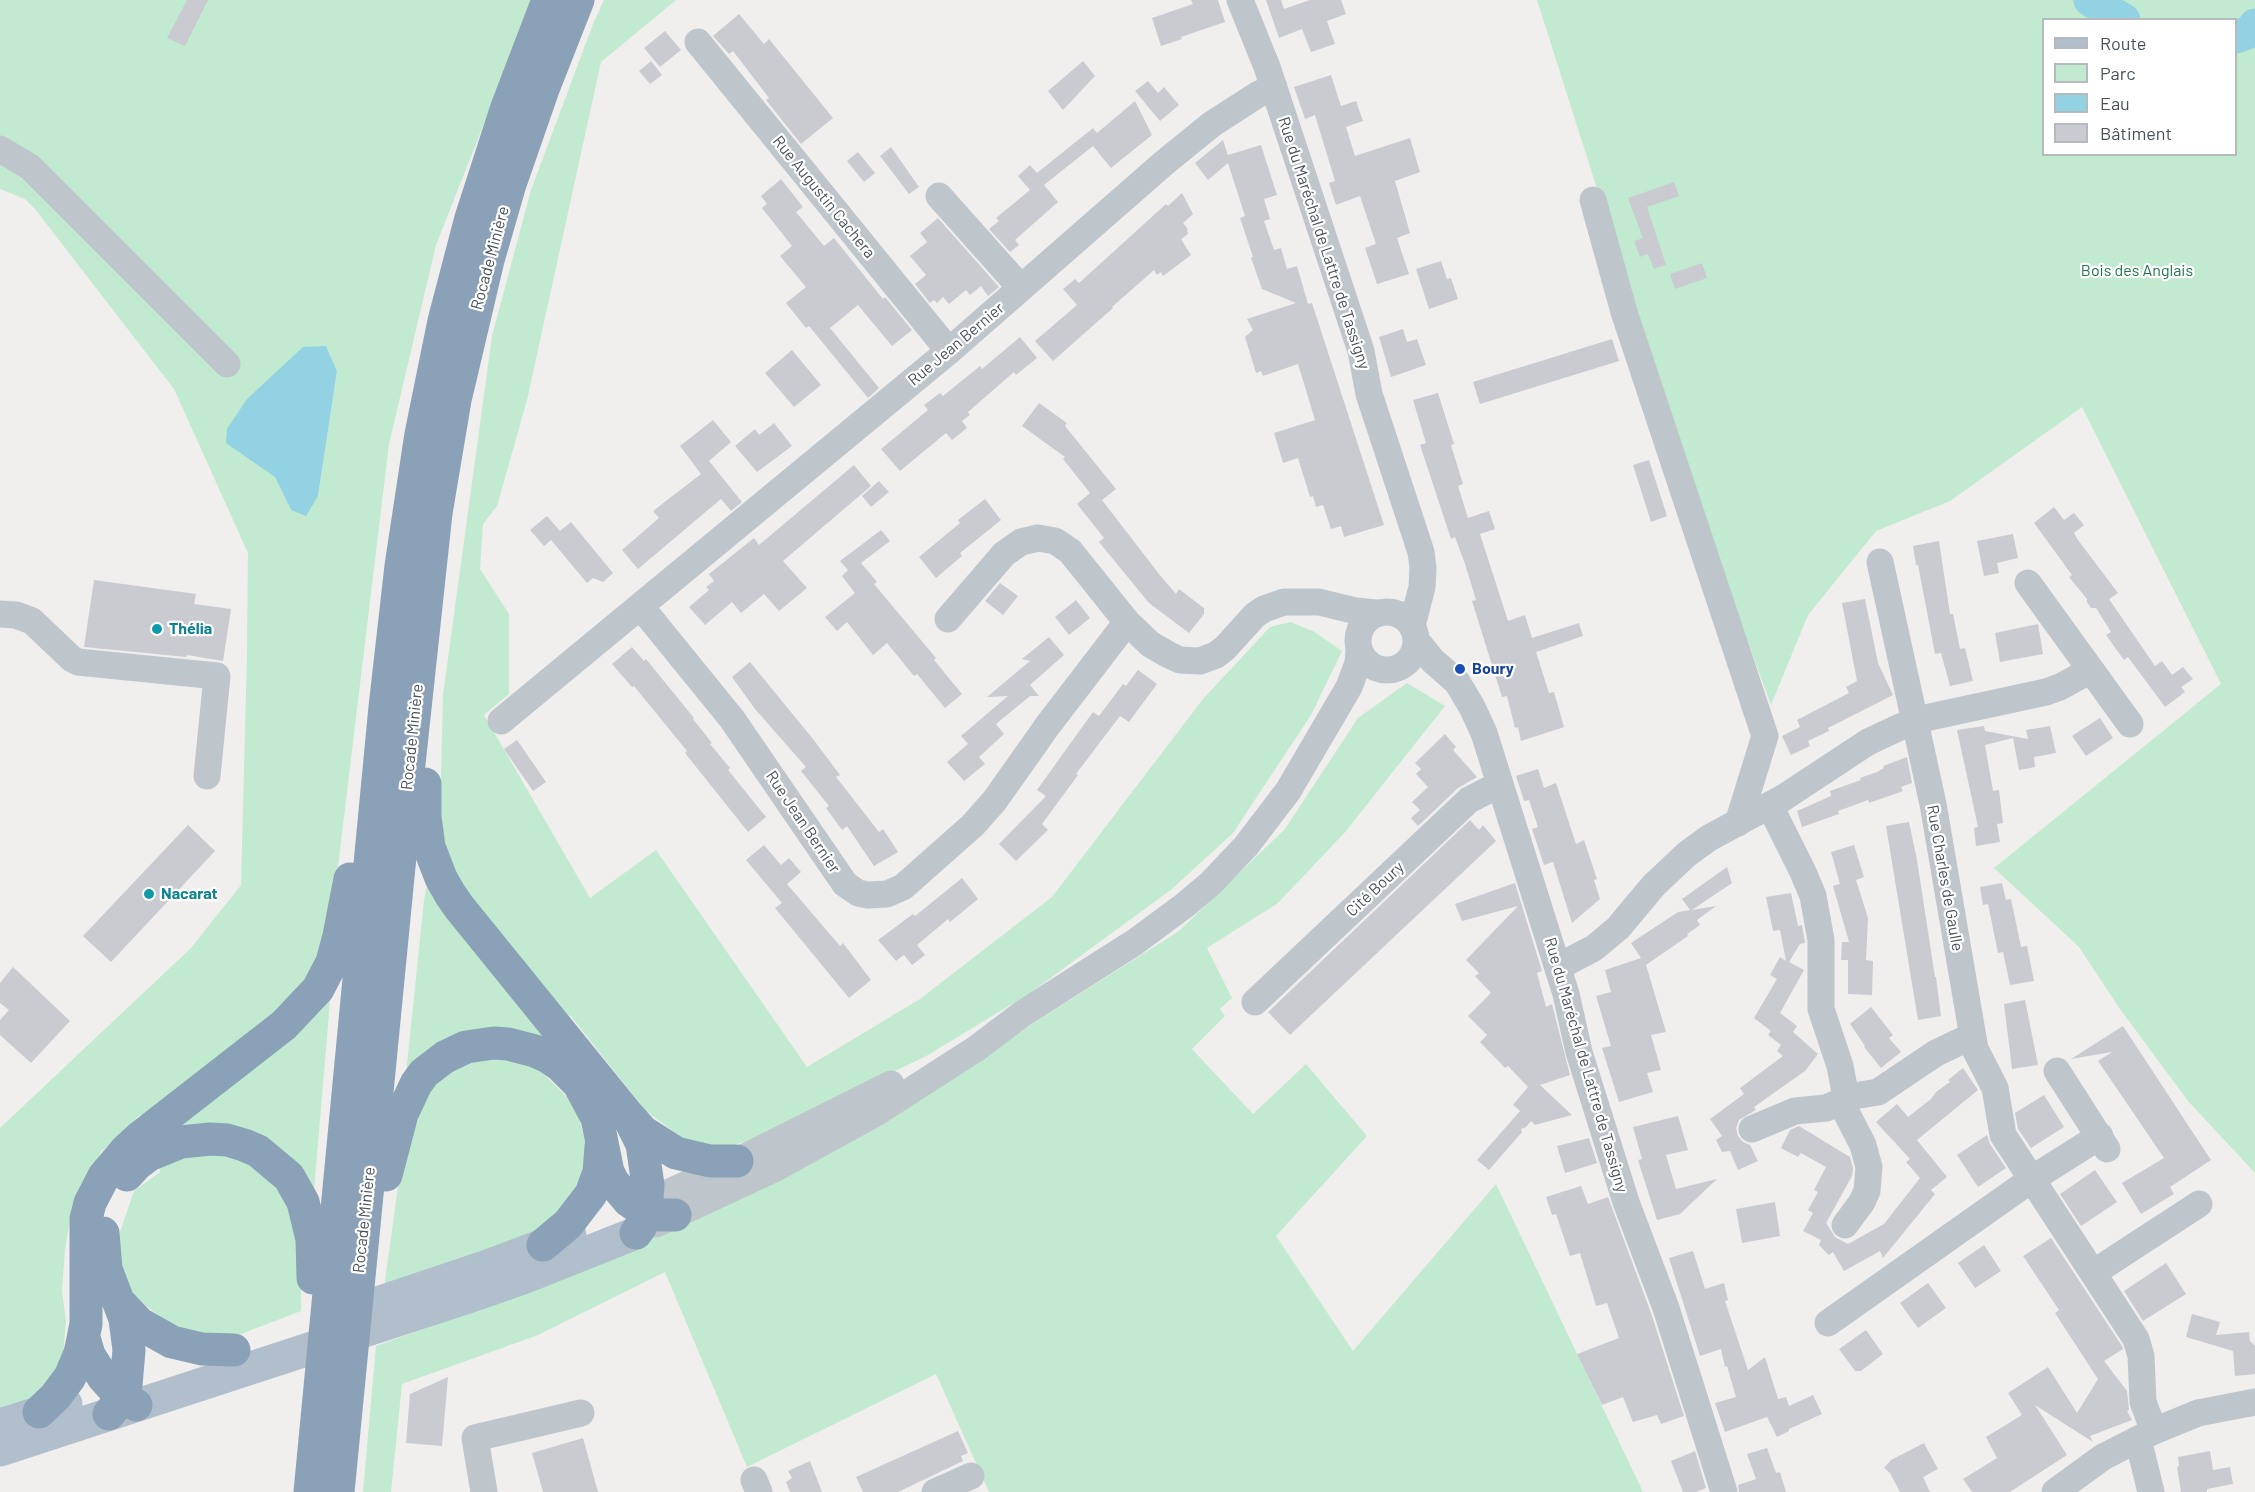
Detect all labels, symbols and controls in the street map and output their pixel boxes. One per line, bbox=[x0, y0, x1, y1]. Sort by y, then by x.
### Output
legend bbox=[2042, 18, 2237, 156]
text: Route bbox=[2100, 32, 2146, 54]
text: Parc bbox=[2100, 62, 2136, 84]
text: Eau bbox=[2100, 92, 2130, 114]
street label: Rue du Maréchal de Lattre de Tassigny bbox=[1274, 114, 1374, 372]
text: Bâtiment bbox=[2100, 122, 2172, 144]
street label: Rue Augustin Cachera bbox=[769, 132, 879, 262]
street label: Rocade Minière bbox=[467, 204, 513, 312]
park label: Bois des Anglais bbox=[2081, 261, 2193, 281]
street label: Rue Jean Bernier bbox=[904, 298, 1008, 390]
place label: Thélia bbox=[169, 619, 212, 639]
marker: Thélia bbox=[150, 622, 164, 636]
place label: Boury bbox=[1472, 659, 1514, 679]
marker: Boury bbox=[1453, 662, 1467, 676]
street label: Rocade Minière bbox=[397, 683, 427, 791]
street label: Rue Jean Bernier bbox=[762, 767, 844, 877]
street label: Rue Charles de Gaulle bbox=[1923, 803, 1967, 953]
street label: Cité Boury bbox=[1342, 857, 1408, 921]
place label: Nacarat bbox=[161, 884, 218, 904]
marker: Nacarat bbox=[142, 887, 156, 901]
street label: Rue du Maréchal de Lattre de Tassigny bbox=[1540, 935, 1632, 1195]
street label: Rocade Minière bbox=[349, 1166, 379, 1274]

